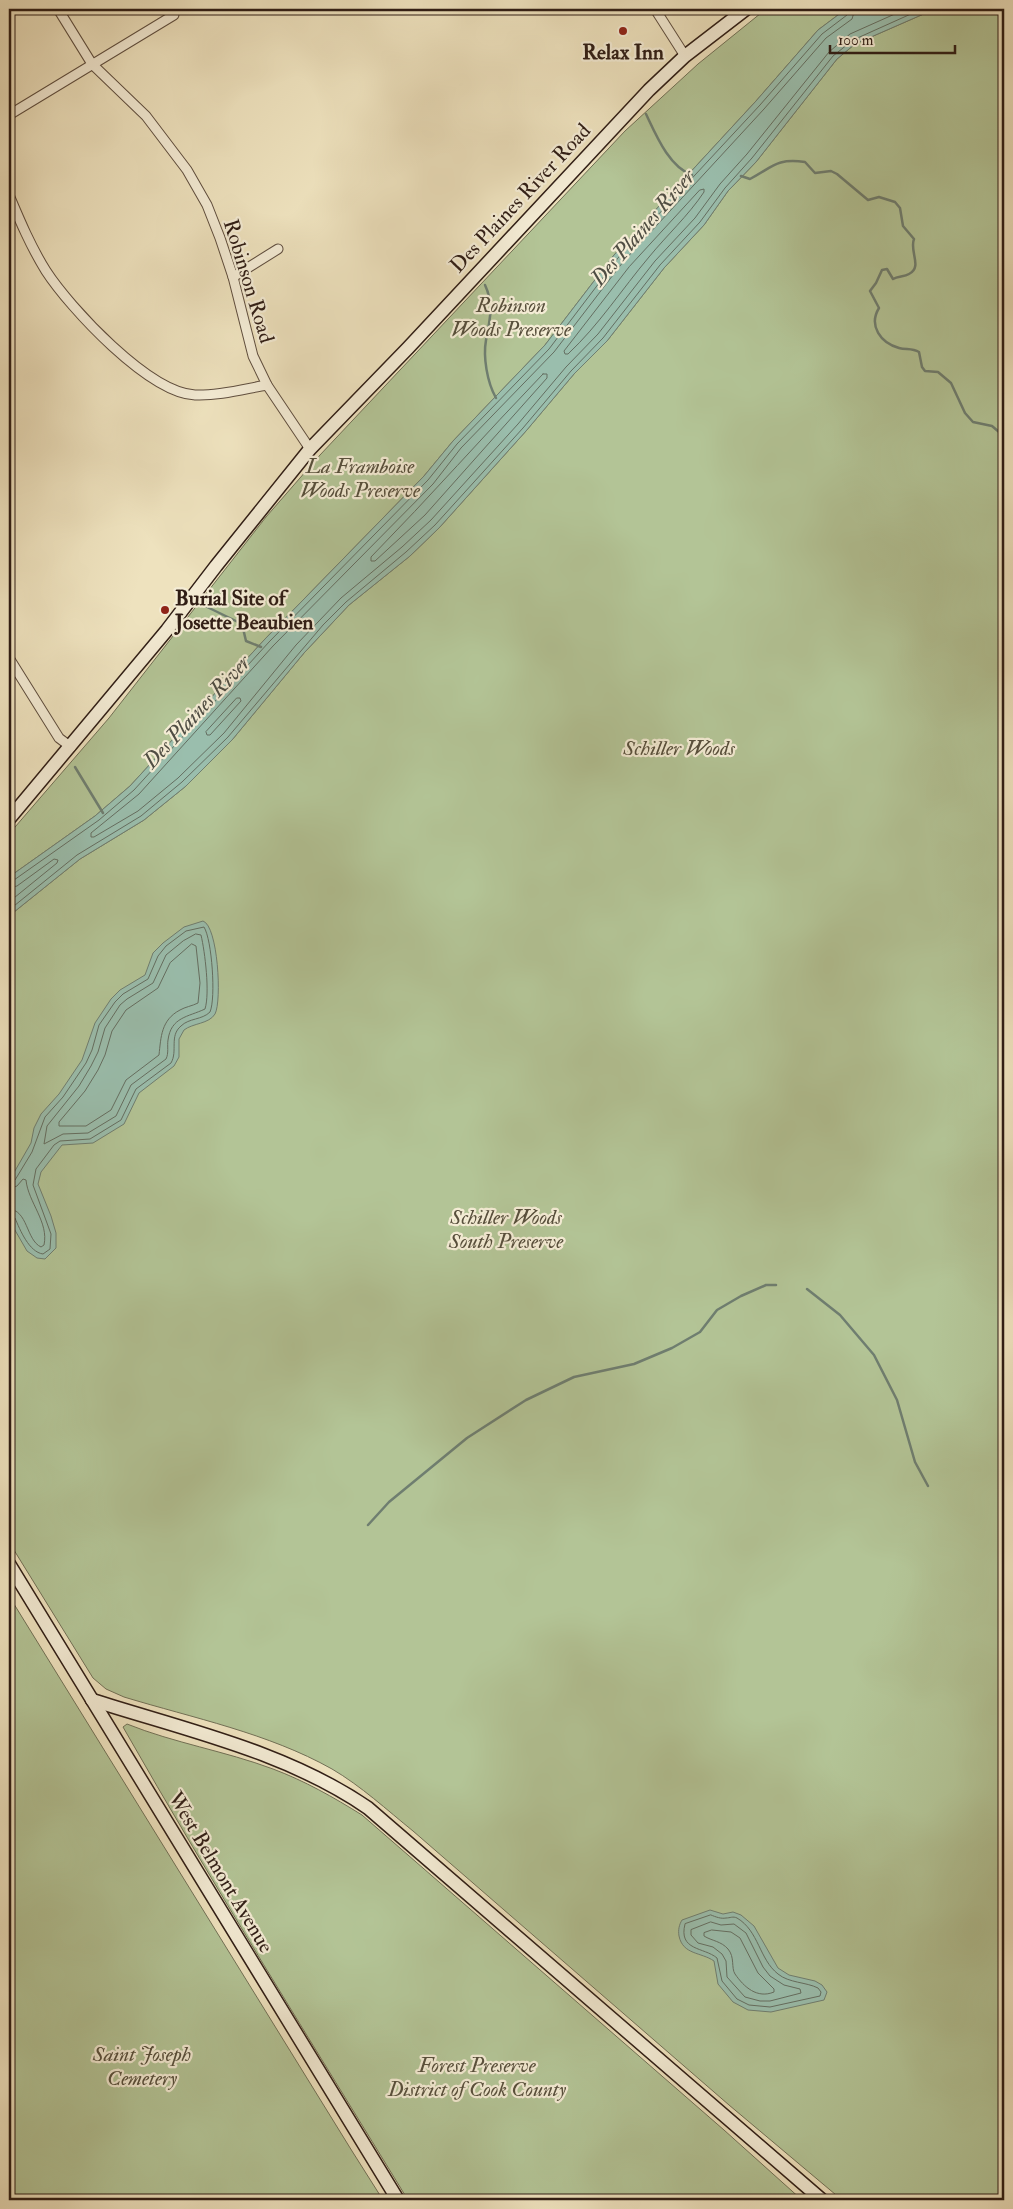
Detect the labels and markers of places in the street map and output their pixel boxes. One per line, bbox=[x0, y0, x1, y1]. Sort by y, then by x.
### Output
marker: Relax Inn bbox=[617, 25, 629, 37]
place label: Relax Inn bbox=[582, 39, 664, 66]
place label: Burial Site of Josette Beaubien bbox=[174, 585, 313, 636]
marker: Burial Site of Josette Beaubien bbox=[159, 604, 171, 616]

